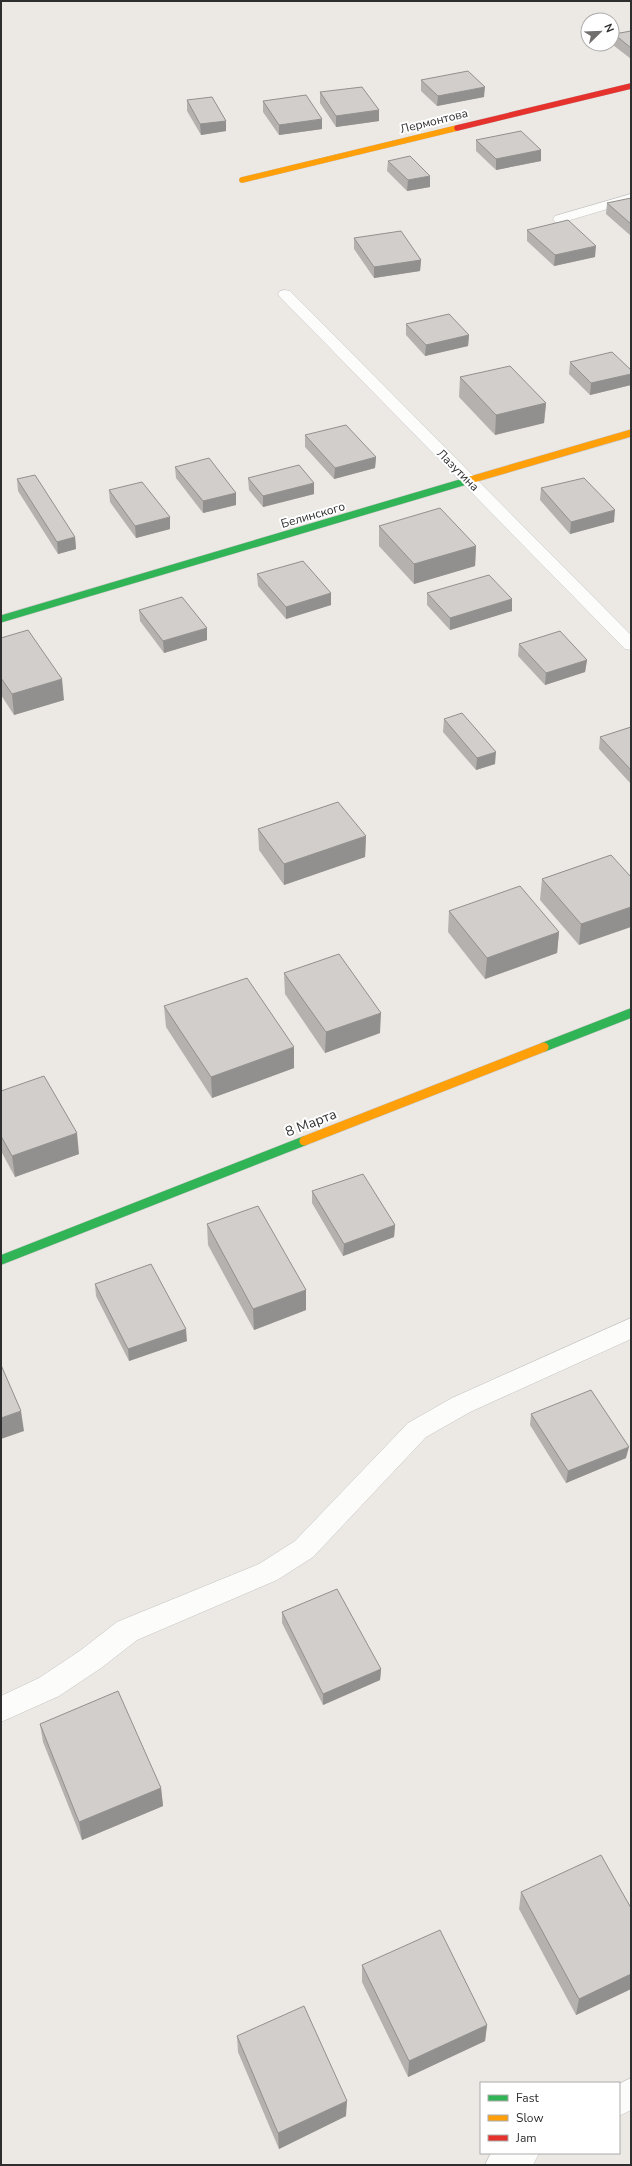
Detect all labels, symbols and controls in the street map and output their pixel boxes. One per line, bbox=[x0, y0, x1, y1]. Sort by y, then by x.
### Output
north arrow bbox=[580, 12, 620, 52]
text: N bbox=[600, 22, 617, 35]
street label: Лермонтова bbox=[398, 105, 470, 137]
street label: Лазутина bbox=[433, 445, 483, 495]
street label: Белинского bbox=[279, 498, 347, 532]
street label: 8 Марта bbox=[283, 1105, 339, 1141]
legend bbox=[480, 2082, 620, 2154]
text: Fast bbox=[516, 2090, 539, 2106]
text: Slow bbox=[516, 2110, 544, 2126]
text: Jam bbox=[515, 2130, 537, 2146]

